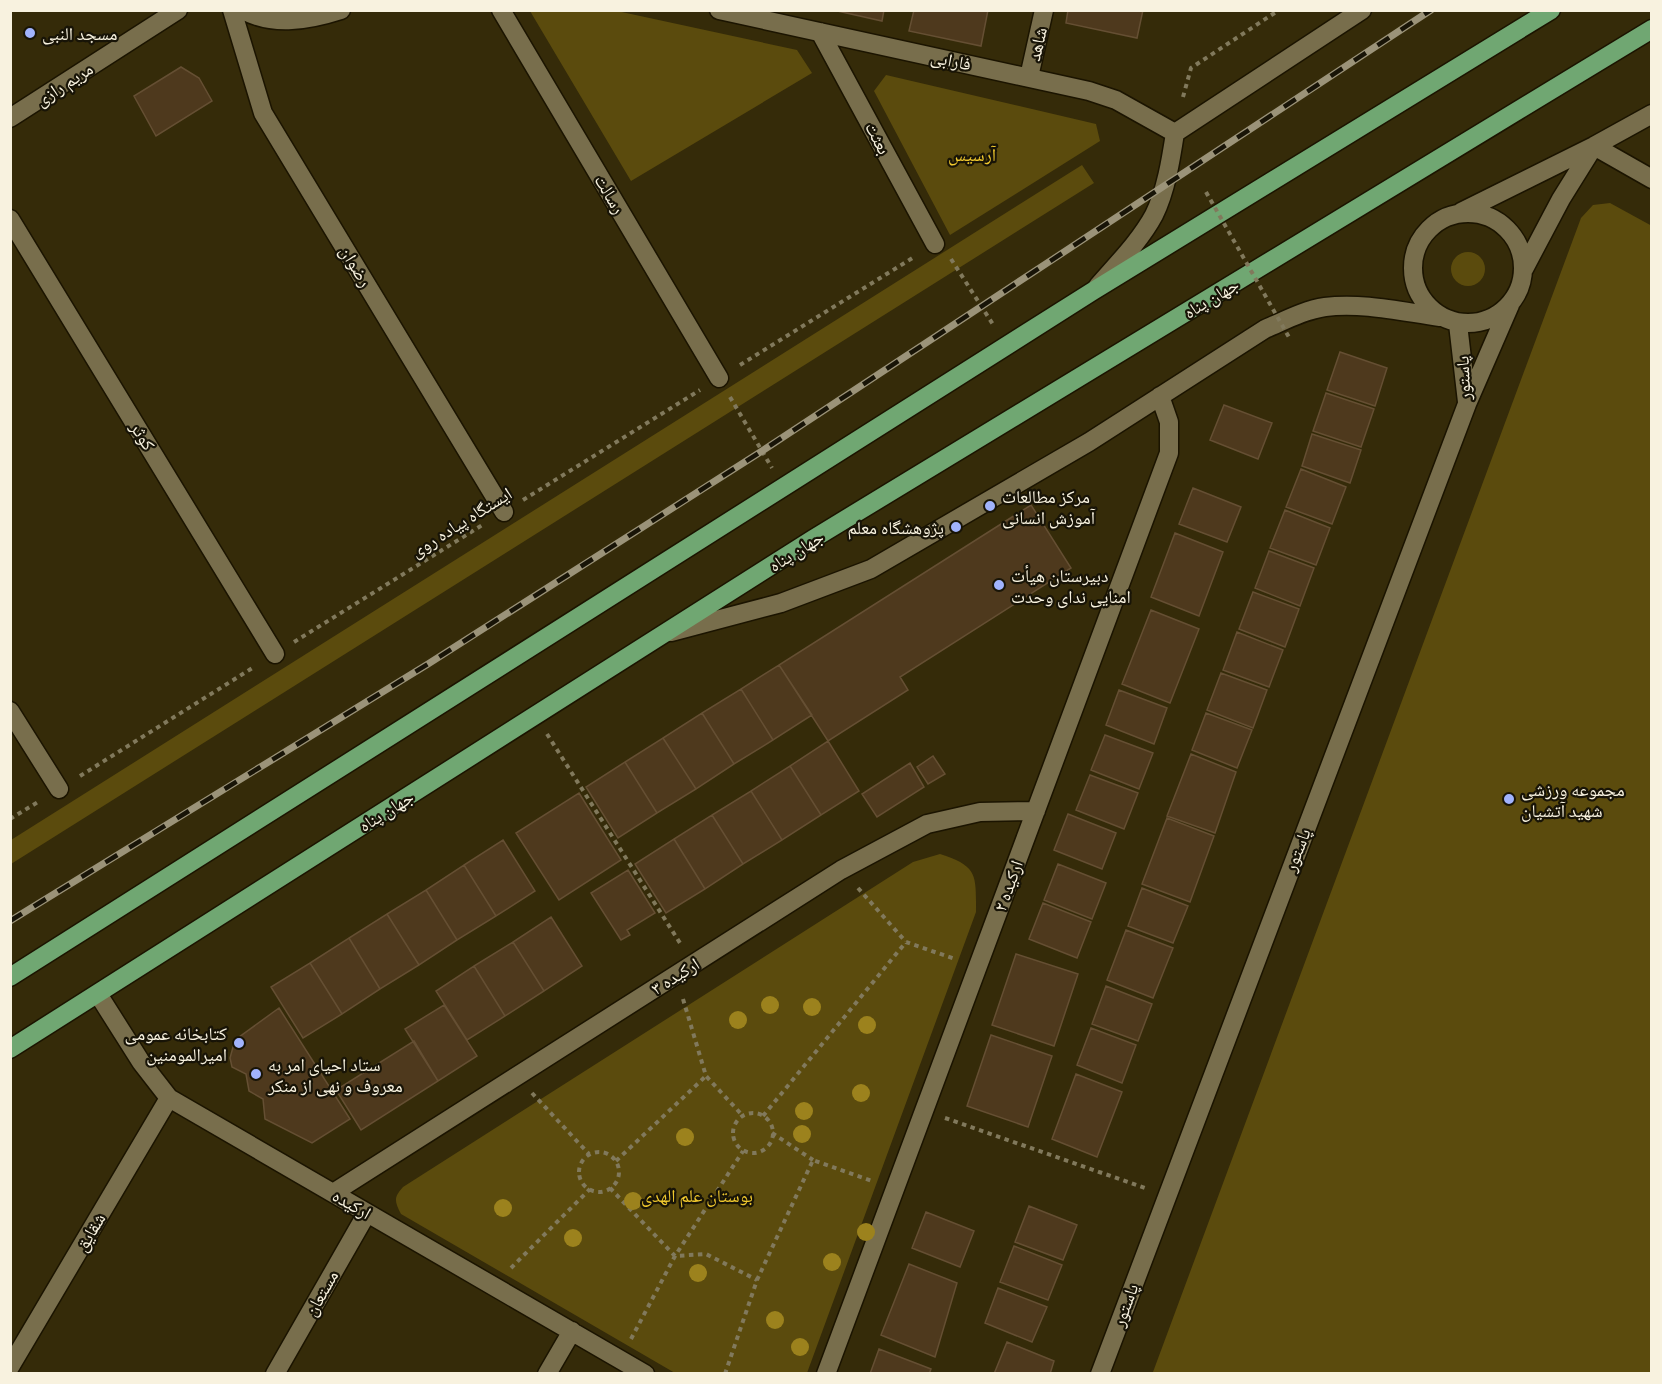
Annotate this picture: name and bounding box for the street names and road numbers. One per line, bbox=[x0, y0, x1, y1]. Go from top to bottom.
street label: شاهد bbox=[1022, 25, 1052, 63]
street label: فارابی bbox=[929, 45, 973, 75]
street label: مریم رازی bbox=[31, 57, 98, 112]
street label: بعثت bbox=[860, 118, 896, 158]
street label: رسالت bbox=[589, 170, 631, 218]
street label: رضوان bbox=[335, 241, 377, 291]
street label: جهان پناه bbox=[1179, 273, 1243, 324]
street label: پاستور bbox=[1450, 355, 1476, 402]
street label: کوثر bbox=[125, 417, 161, 455]
street label: ایستگاه پیاده روی bbox=[406, 482, 516, 562]
street label: جهان پناه bbox=[764, 525, 828, 577]
street label: جهان پناه bbox=[354, 785, 418, 837]
street label: پاستور bbox=[1278, 825, 1316, 876]
street label: ارکیده ۲ bbox=[988, 857, 1028, 915]
street label: ارکیده ۳ bbox=[646, 952, 704, 1000]
street label: ارکیده bbox=[328, 1184, 376, 1224]
street label: شقایق bbox=[70, 1208, 110, 1256]
street label: مستعان bbox=[299, 1266, 343, 1320]
street label: پاستور bbox=[1106, 1280, 1144, 1331]

